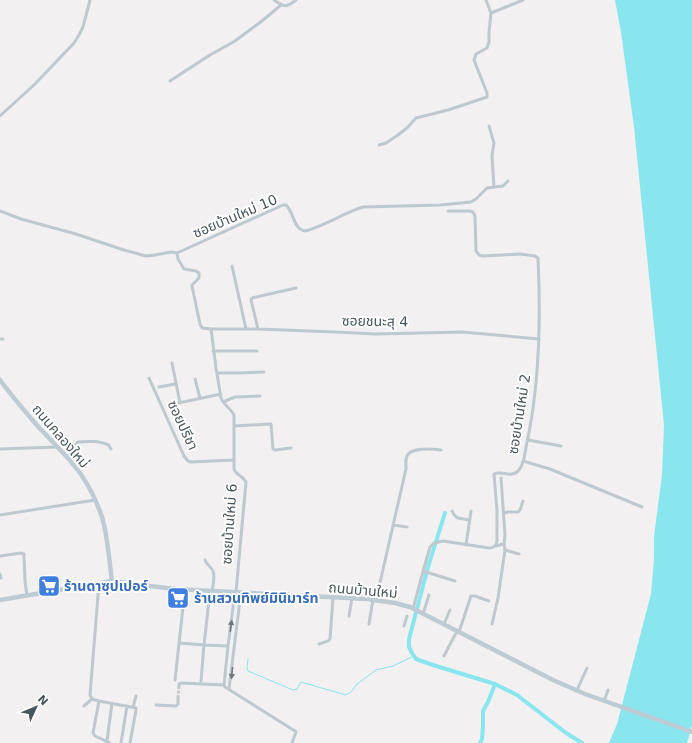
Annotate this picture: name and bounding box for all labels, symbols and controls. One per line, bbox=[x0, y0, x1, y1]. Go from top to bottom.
street label: ซอยบ้านใหม่ 10 bbox=[190, 191, 280, 241]
street label: ซอยชนะสุ 4 bbox=[342, 312, 408, 331]
street label: ซอยบ้านใหม่ 2 bbox=[505, 373, 533, 455]
street label: ซอยปรีชา bbox=[165, 398, 201, 452]
street label: ถนนคลองใหม่ bbox=[29, 401, 93, 471]
street label: ซอยบ้านใหม่ 6 bbox=[218, 483, 240, 565]
supermarket icon: ร้านดาซุปเปอร์ bbox=[36, 573, 62, 599]
place label: ร้านดาซุปเปอร์ bbox=[64, 578, 148, 595]
street label: ถนนบ้านใหม่ bbox=[328, 579, 398, 601]
supermarket icon: ร้านสวนทิพย์มินิมาร์ท bbox=[165, 585, 191, 611]
place label: ร้านสวนทิพย์มินิมาร์ท bbox=[194, 590, 318, 606]
one-way arrow bbox=[228, 620, 234, 632]
one-way arrow bbox=[228, 667, 235, 679]
north arrow bbox=[16, 687, 56, 727]
text: N bbox=[35, 693, 51, 708]

